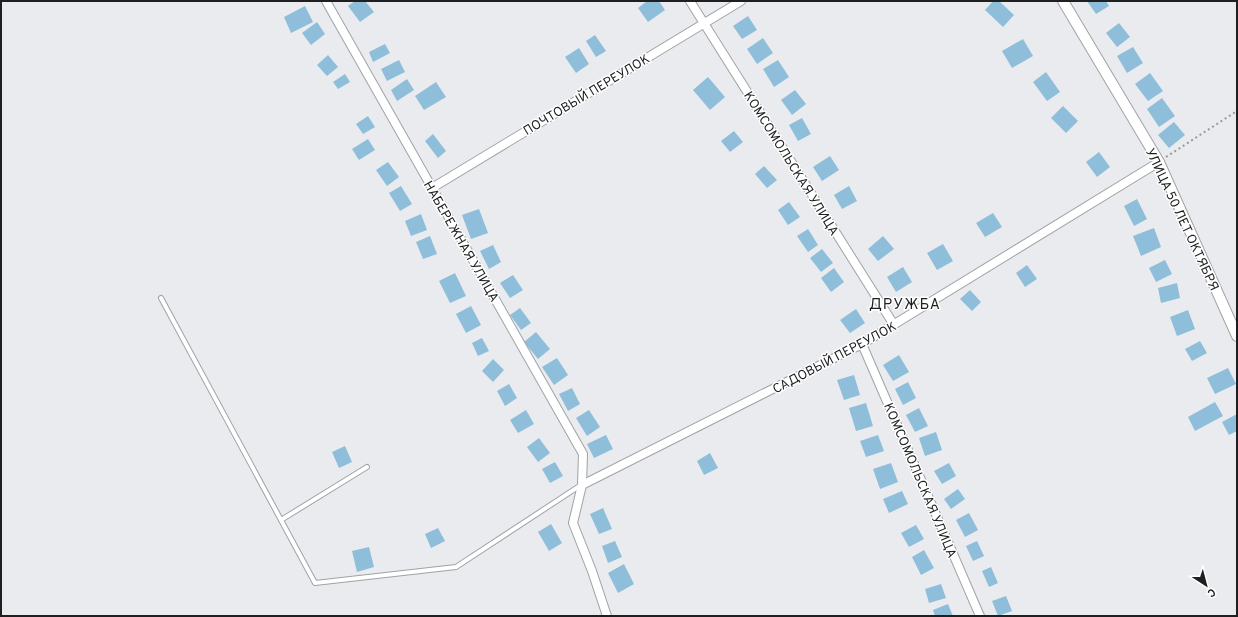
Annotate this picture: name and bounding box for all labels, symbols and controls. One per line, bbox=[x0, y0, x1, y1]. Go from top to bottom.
street label: ПОЧТОВЫЙ ПЕРЕУЛОК bbox=[520, 50, 653, 140]
street label: КОМСОМОЛЬСКАЯ УЛИЦА bbox=[739, 89, 841, 239]
street label: УЛИЦА 50 ЛЕТ ОКТЯБРЯ bbox=[1141, 146, 1221, 294]
street label: НАБЕРЕЖНАЯ УЛИЦА bbox=[419, 179, 502, 306]
district label: ДРУЖБА bbox=[869, 296, 941, 315]
street label: САДОВЫЙ ПЕРЕУЛОК bbox=[769, 318, 900, 398]
street label: КОМСОМОЛЬСКАЯ УЛИЦА bbox=[879, 401, 959, 561]
north arrow bbox=[1186, 565, 1226, 605]
text: С bbox=[1204, 585, 1218, 600]

